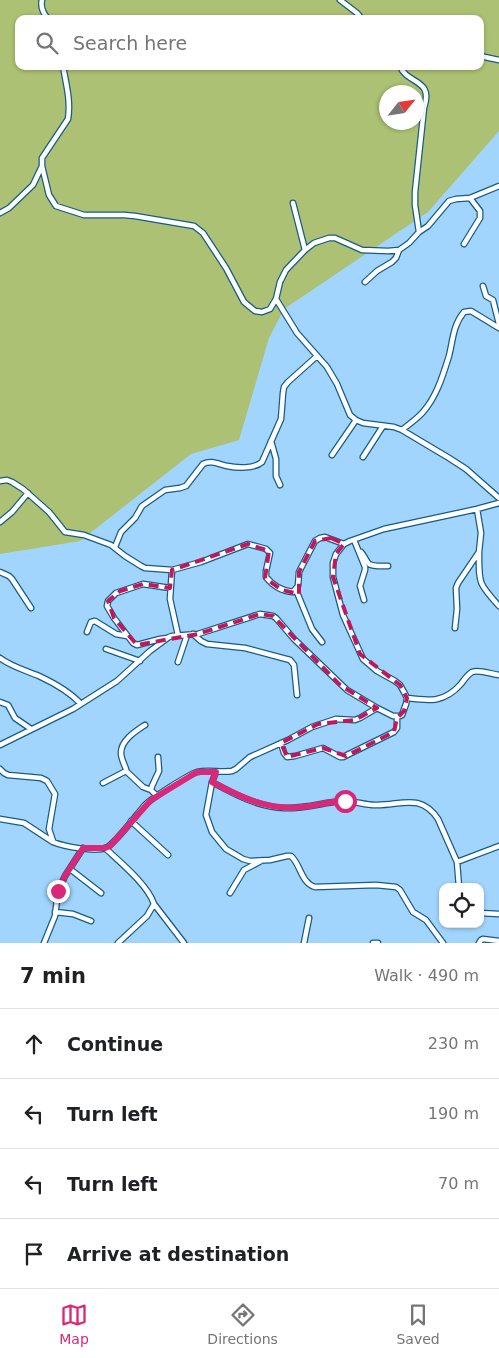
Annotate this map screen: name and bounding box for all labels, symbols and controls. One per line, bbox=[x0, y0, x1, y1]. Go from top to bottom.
search box bbox=[15, 15, 484, 70]
icon: search bbox=[33, 29, 61, 57]
text: Search here bbox=[73, 32, 187, 54]
north arrow bbox=[379, 85, 424, 130]
route start bbox=[334, 790, 357, 813]
route end bbox=[47, 880, 70, 903]
map controls bbox=[439, 883, 484, 928]
button: locate bbox=[439, 883, 484, 928]
text: 7 min bbox=[20, 964, 86, 988]
text: Walk · 490 m bbox=[374, 966, 479, 985]
icon: ahead bbox=[20, 1030, 48, 1058]
text: Continue bbox=[67, 1033, 163, 1055]
text: 230 m bbox=[428, 1034, 479, 1053]
icon: left bbox=[20, 1100, 48, 1128]
text: Turn left bbox=[67, 1103, 158, 1125]
text: 190 m bbox=[428, 1104, 479, 1123]
icon: left bbox=[20, 1170, 48, 1198]
text: Turn left bbox=[67, 1173, 158, 1195]
text: 70 m bbox=[438, 1174, 479, 1193]
icon: arrive bbox=[20, 1240, 48, 1268]
text: Arrive at destination bbox=[67, 1243, 289, 1265]
tab: Map bbox=[59, 1301, 89, 1347]
tab: Directions bbox=[207, 1301, 278, 1347]
tab: Saved bbox=[396, 1301, 440, 1347]

